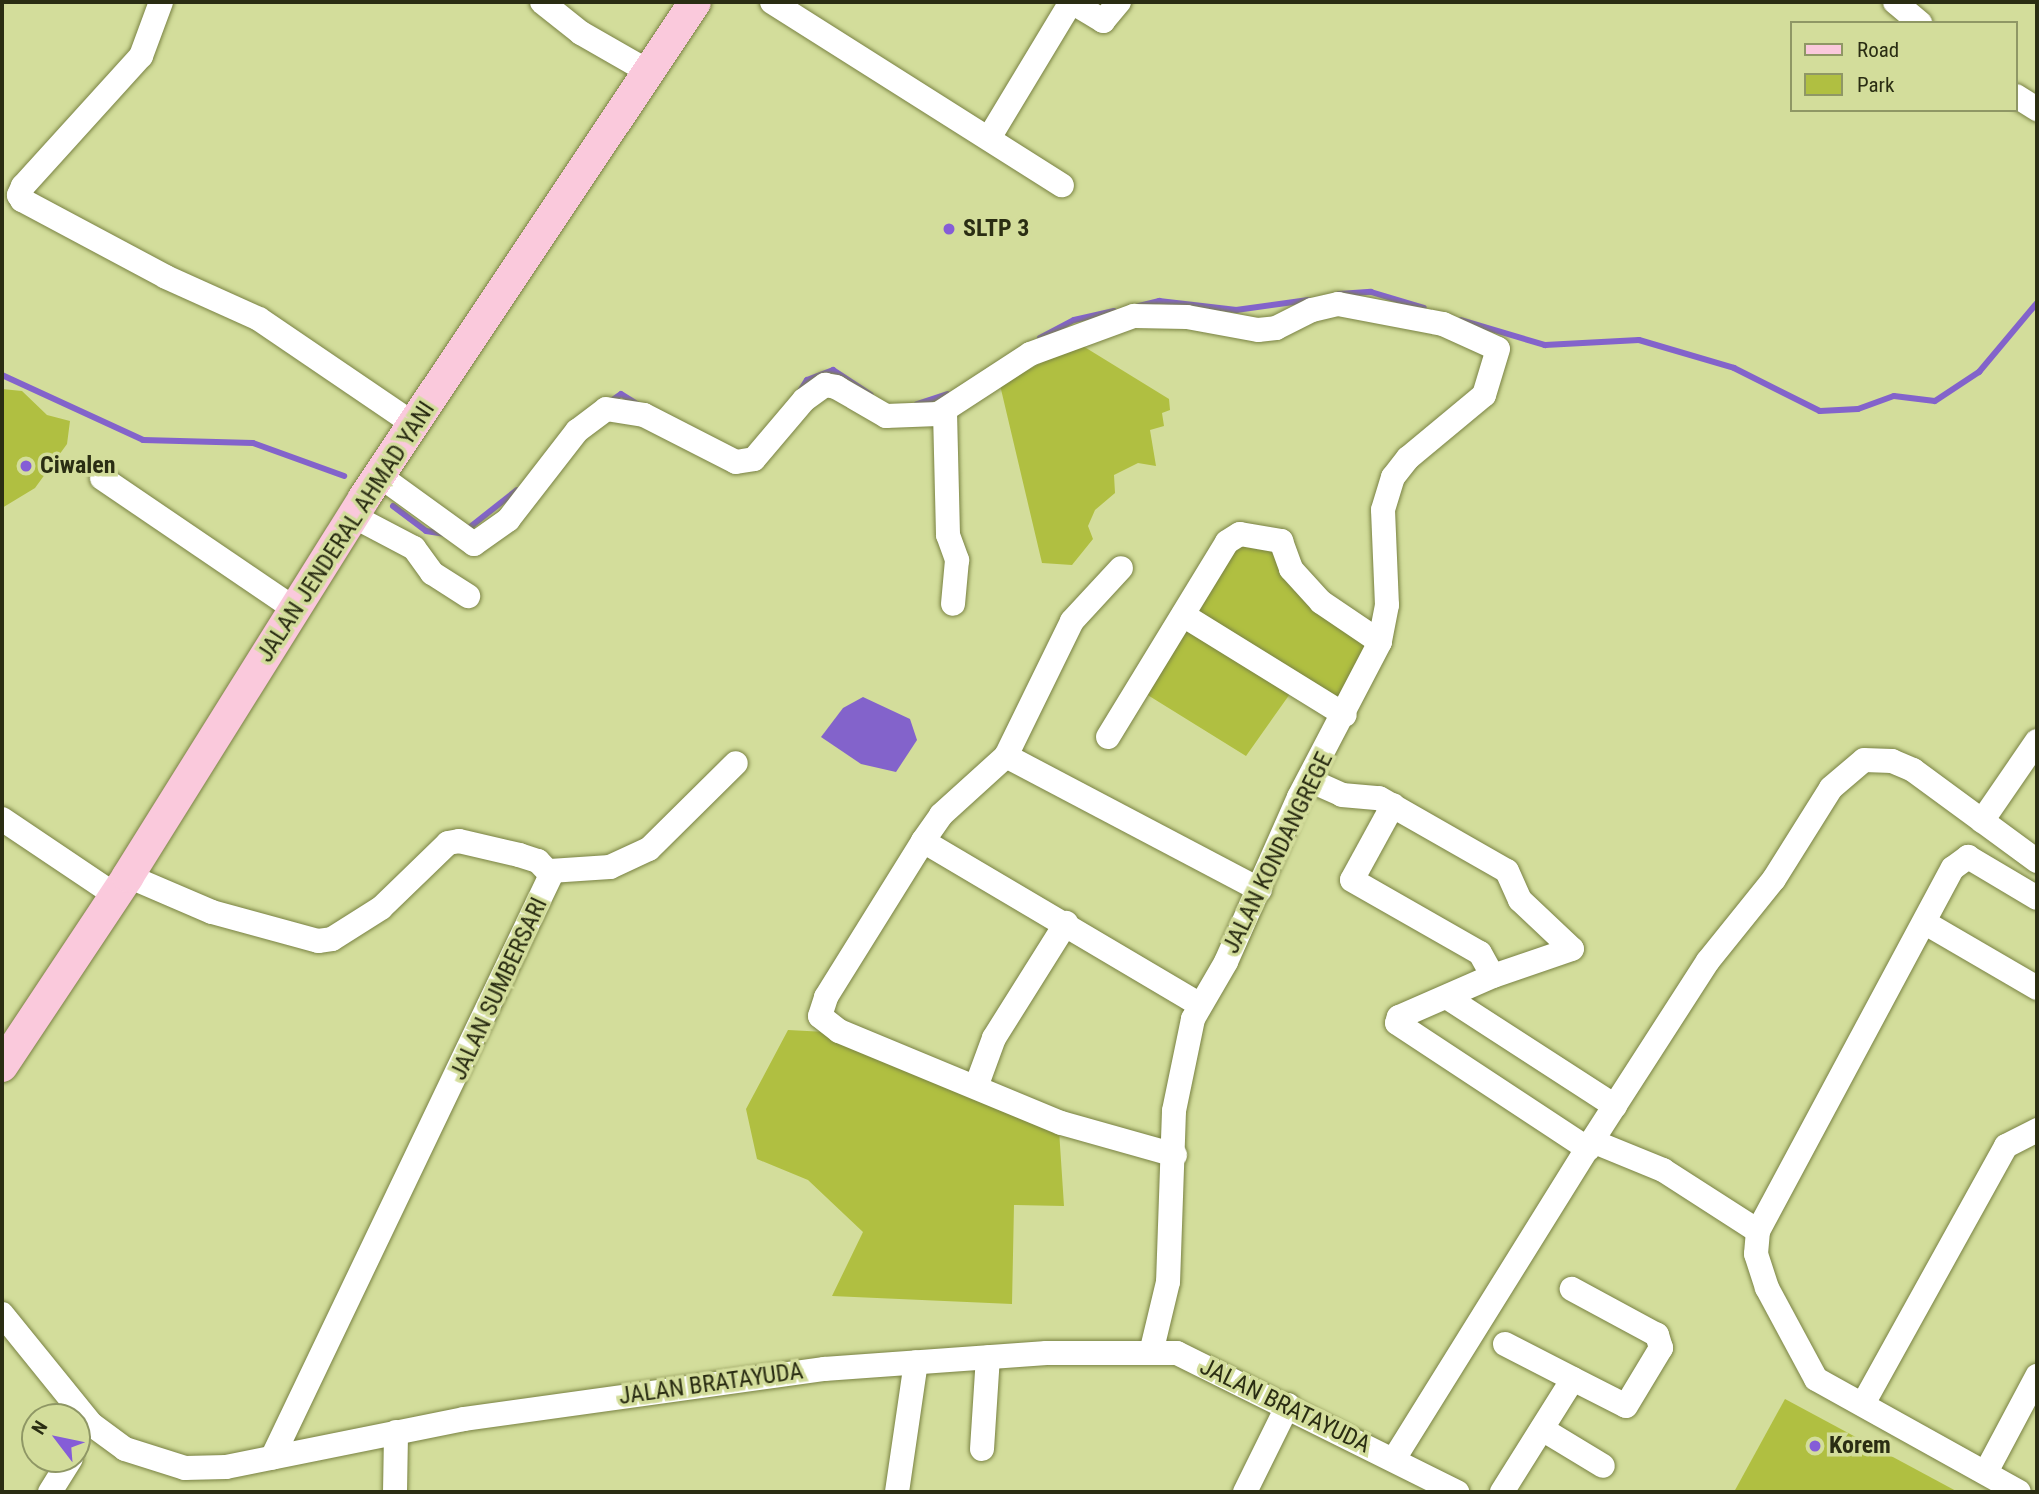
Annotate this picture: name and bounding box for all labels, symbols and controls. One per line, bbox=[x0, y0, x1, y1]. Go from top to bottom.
legend bbox=[1790, 21, 2018, 112]
text: Road bbox=[1857, 38, 1899, 62]
text: Park bbox=[1857, 73, 1894, 97]
place label: SLTP 3 bbox=[963, 215, 1029, 243]
marker: SLTP 3 bbox=[941, 221, 957, 237]
street label: JALAN JENDERAL AHMAD YANI bbox=[251, 396, 441, 668]
place label: Ciwalen bbox=[40, 452, 116, 480]
marker: Ciwalen bbox=[18, 458, 34, 474]
street label: JALAN KONDANGREGE bbox=[1217, 748, 1339, 958]
street label: JALAN SUMBERSARI bbox=[444, 893, 554, 1085]
street label: JALAN BRATAYUDA bbox=[1195, 1352, 1375, 1460]
street label: JALAN BRATAYUDA bbox=[617, 1357, 805, 1411]
north arrow bbox=[21, 1403, 91, 1473]
text: N bbox=[27, 1417, 52, 1439]
place label: Korem bbox=[1829, 1432, 1891, 1460]
marker: Korem bbox=[1807, 1438, 1823, 1454]

